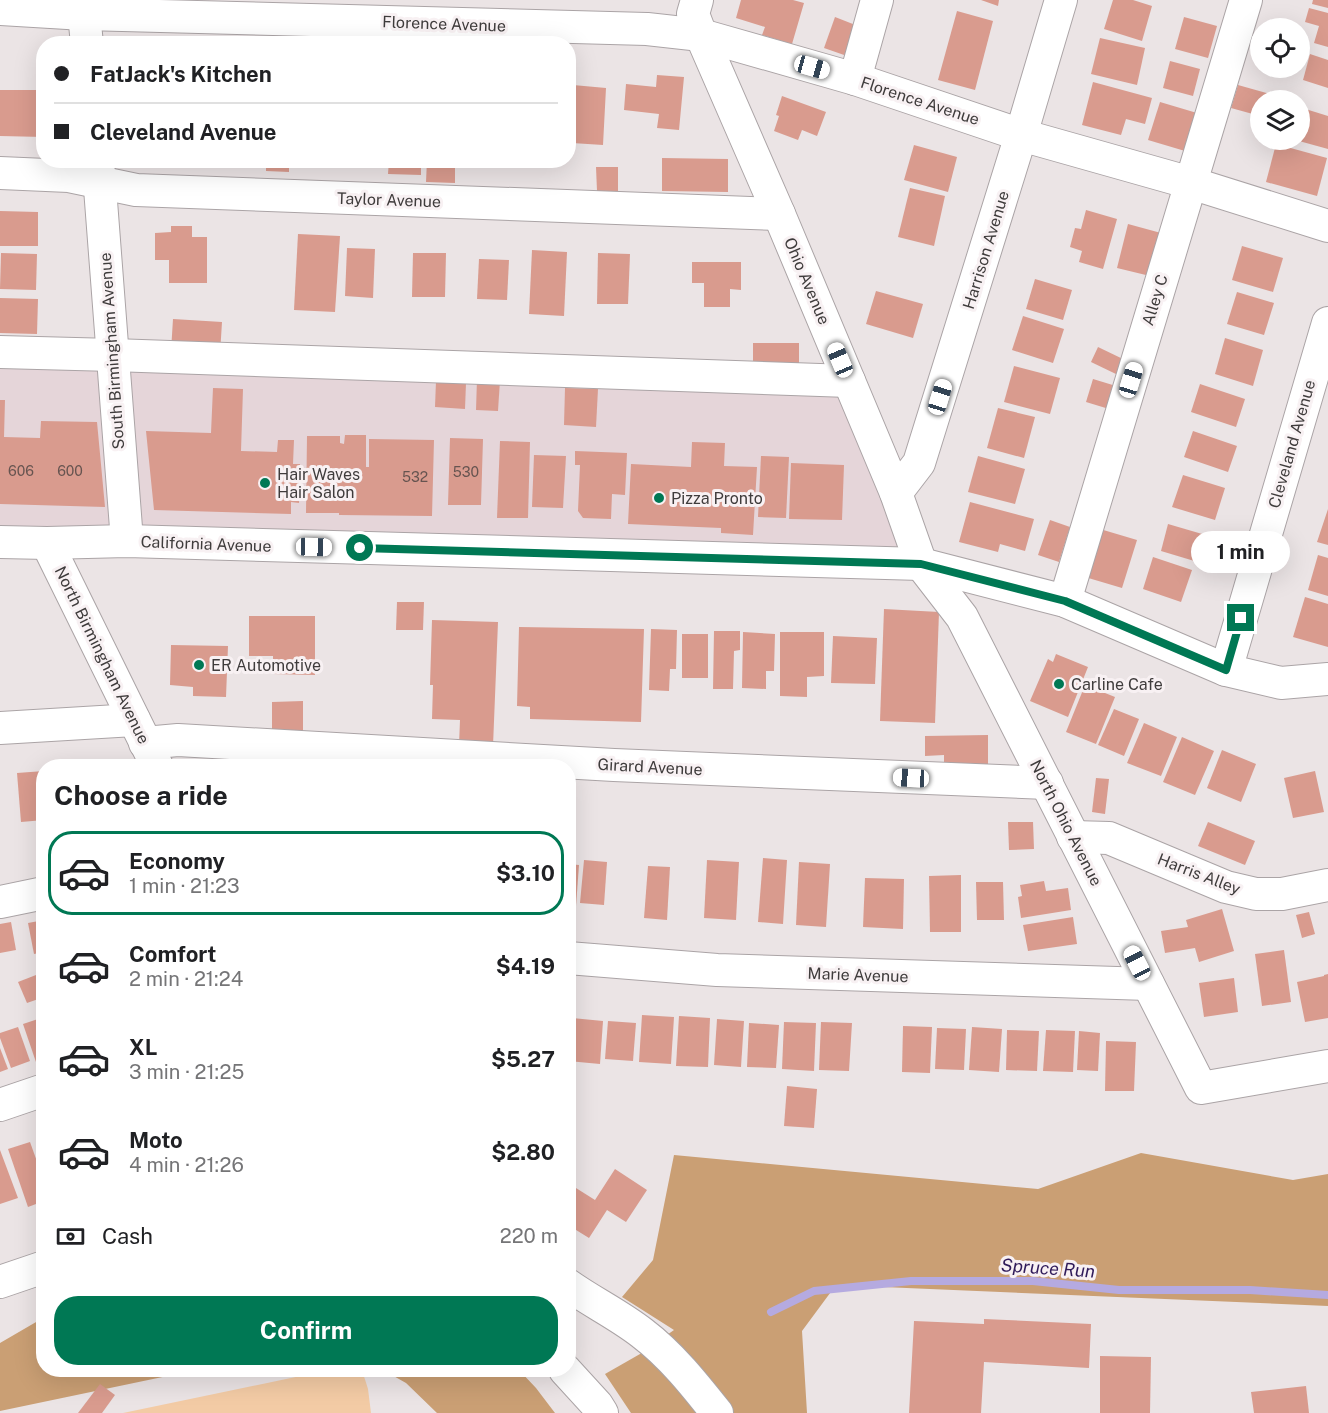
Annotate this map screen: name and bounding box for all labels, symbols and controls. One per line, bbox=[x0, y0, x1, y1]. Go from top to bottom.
street label: Florence Avenue bbox=[382, 12, 506, 36]
map controls bbox=[1250, 18, 1310, 150]
button: locate bbox=[1250, 18, 1310, 78]
car bbox=[792, 53, 832, 81]
text: FatJack's Kitchen bbox=[90, 61, 272, 87]
street label: Florence Avenue bbox=[858, 73, 982, 129]
button: layers bbox=[1250, 90, 1310, 150]
text: Cleveland Avenue bbox=[90, 119, 277, 145]
street label: Taylor Avenue bbox=[337, 189, 441, 211]
street label: Harrison Avenue bbox=[959, 189, 1013, 311]
street label: Ohio Avenue bbox=[780, 235, 834, 327]
street label: South Birmingham Avenue bbox=[96, 252, 128, 450]
street label: Alley C bbox=[1138, 272, 1172, 328]
car bbox=[825, 340, 855, 380]
car bbox=[1117, 360, 1145, 400]
car bbox=[926, 377, 954, 417]
street label: Cleveland Avenue bbox=[1265, 378, 1319, 510]
house number: 606 bbox=[8, 463, 34, 479]
house number: 600 bbox=[57, 463, 83, 479]
house number: 530 bbox=[453, 464, 479, 480]
place label: Hair Waves Hair Salon bbox=[277, 465, 360, 502]
house number: 532 bbox=[402, 469, 428, 485]
marker: Hair Waves Hair Salon bbox=[258, 476, 272, 490]
place label: Pizza Pronto bbox=[671, 489, 763, 508]
marker: Pizza Pronto bbox=[652, 491, 666, 505]
callout: 1 min bbox=[1192, 531, 1290, 573]
street label: California Avenue bbox=[140, 532, 272, 556]
route start bbox=[346, 534, 373, 561]
car bbox=[296, 538, 332, 556]
text: 1 min bbox=[1216, 540, 1265, 564]
street label: North Birmingham Avenue bbox=[51, 563, 153, 747]
route end bbox=[1227, 604, 1254, 631]
place label: ER Automotive bbox=[211, 656, 321, 675]
marker: ER Automotive bbox=[192, 658, 206, 672]
place label: Carline Cafe bbox=[1071, 675, 1163, 694]
marker: Carline Cafe bbox=[1052, 677, 1066, 691]
street label: Girard Avenue bbox=[597, 755, 703, 779]
street label: North Ohio Avenue bbox=[1026, 757, 1106, 889]
car bbox=[893, 768, 929, 788]
text: Choose a ride bbox=[54, 779, 228, 811]
icon: car bbox=[57, 846, 111, 900]
text: Economy bbox=[129, 848, 225, 874]
street label: Harris Alley bbox=[1155, 849, 1244, 899]
text: $3.10 bbox=[496, 860, 555, 886]
text: 1 min · 21:23 bbox=[129, 874, 240, 898]
icon: car bbox=[57, 939, 111, 993]
text: Comfort bbox=[129, 941, 216, 967]
car bbox=[1121, 943, 1153, 983]
text: $4.19 bbox=[496, 953, 555, 979]
street label: Marie Avenue bbox=[807, 964, 909, 986]
text: 2 min · 21:24 bbox=[129, 967, 243, 991]
icon: car bbox=[57, 1032, 111, 1086]
text: XL bbox=[129, 1034, 157, 1060]
text: $5.27 bbox=[491, 1046, 555, 1072]
text: 3 min · 21:25 bbox=[129, 1060, 244, 1084]
icon: car bbox=[57, 1125, 111, 1179]
text: Moto bbox=[129, 1127, 183, 1153]
text: $2.80 bbox=[491, 1139, 555, 1165]
text: 4 min · 21:26 bbox=[129, 1153, 244, 1177]
icon: cash bbox=[54, 1220, 87, 1253]
text: Cash bbox=[102, 1223, 153, 1249]
text: 220 m bbox=[500, 1224, 558, 1248]
water label: Spruce Run bbox=[1000, 1254, 1096, 1282]
button: Confirm bbox=[54, 1296, 558, 1365]

